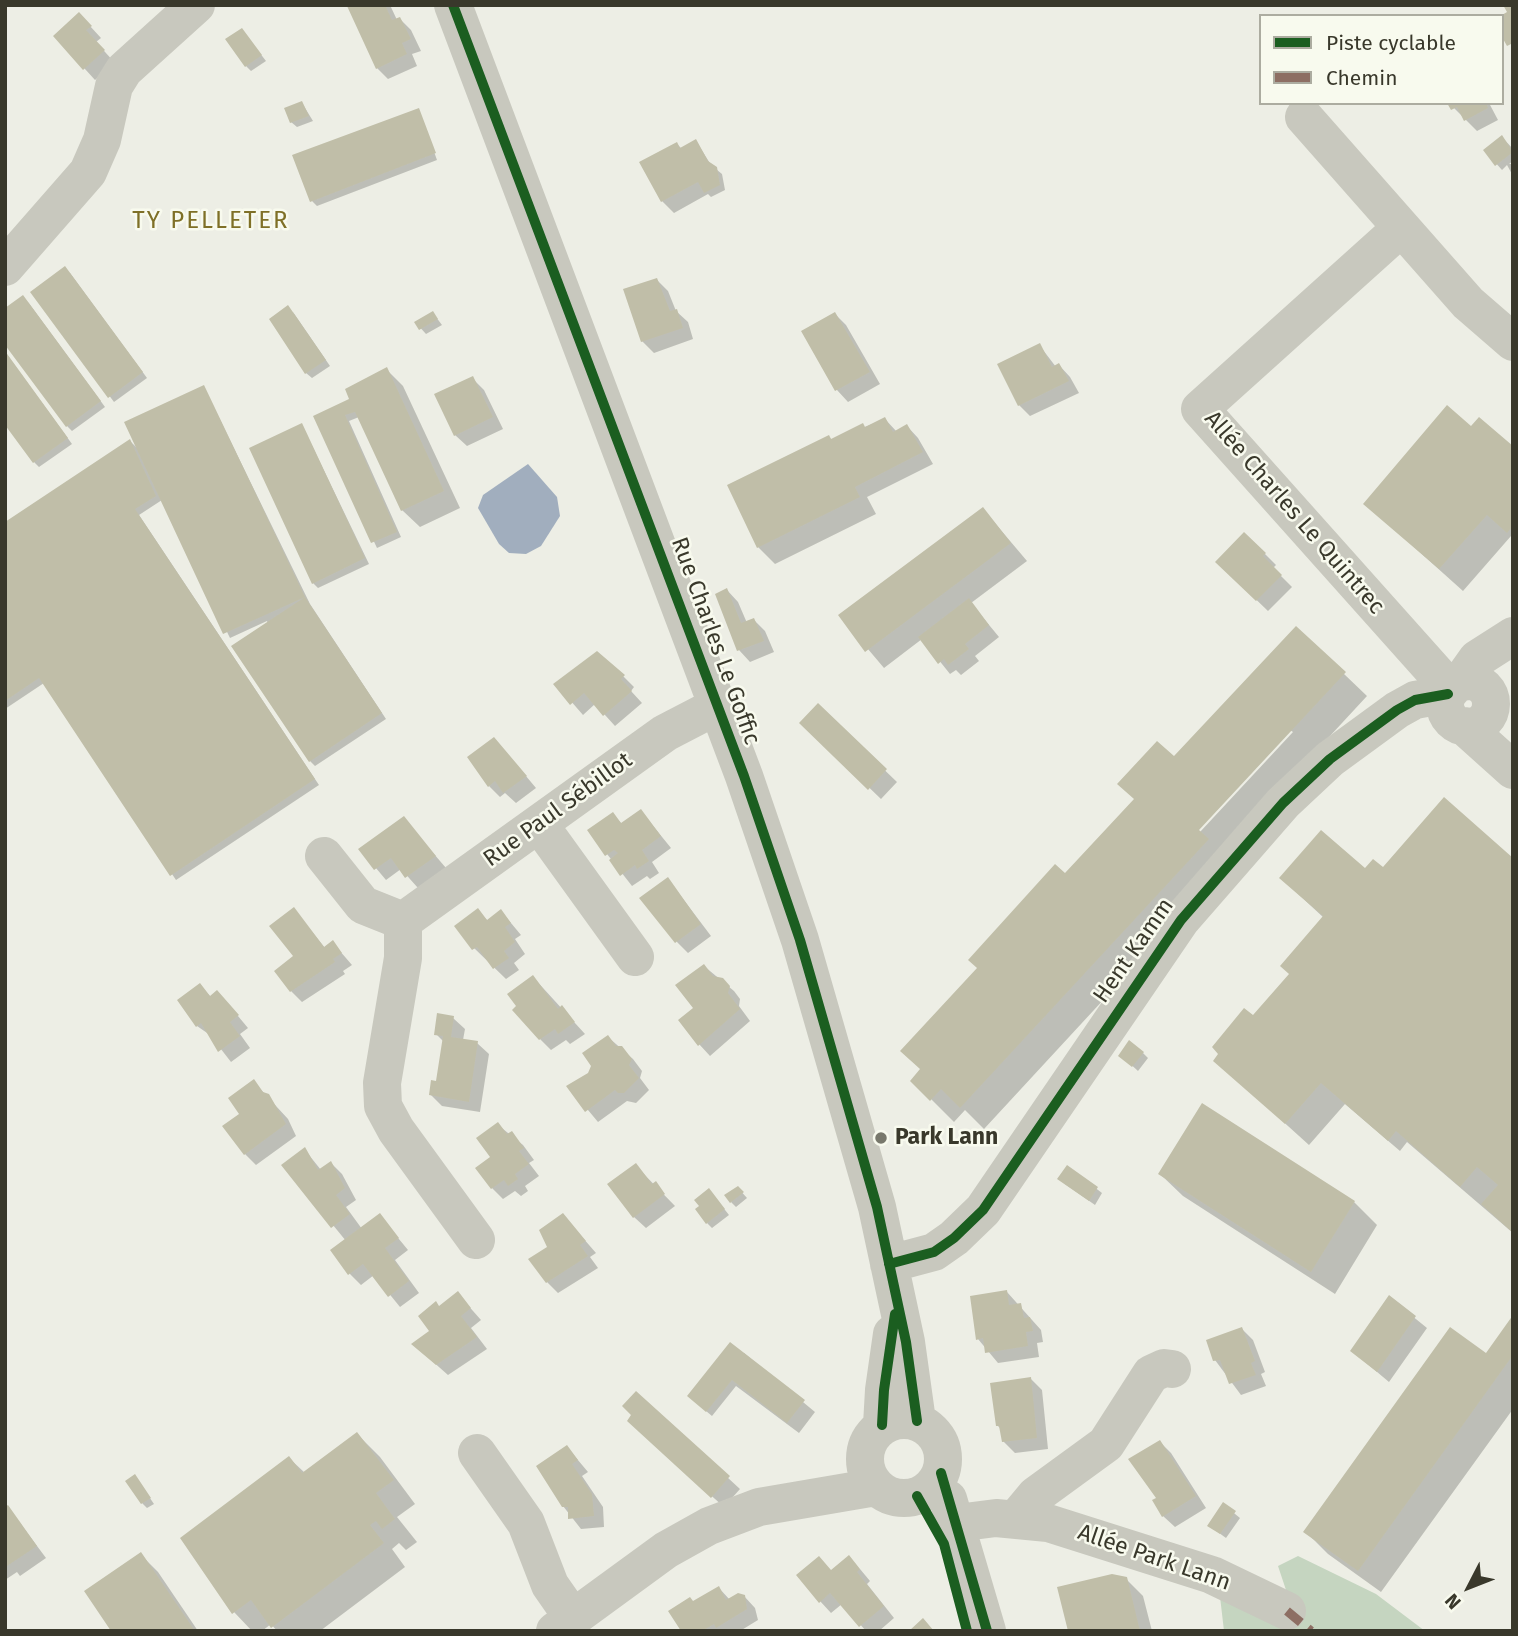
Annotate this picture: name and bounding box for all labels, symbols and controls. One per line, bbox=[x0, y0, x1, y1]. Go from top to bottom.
legend bbox=[1259, 14, 1504, 105]
text: Piste cyclable bbox=[1326, 30, 1456, 56]
text: Chemin bbox=[1326, 65, 1398, 91]
district label: TY PELLETER bbox=[134, 207, 288, 235]
street label: Allée Charles Le Quintrec bbox=[1198, 406, 1390, 620]
street label: Rue Charles Le Goffic bbox=[665, 533, 765, 749]
street label: Rue Paul Sébillot bbox=[478, 747, 638, 873]
street label: Hent Kamm bbox=[1088, 893, 1180, 1009]
place label: Park Lann bbox=[895, 1124, 998, 1152]
marker: Park Lann bbox=[873, 1130, 889, 1146]
street label: Allée Park Lann bbox=[1074, 1519, 1234, 1597]
north arrow bbox=[1434, 1552, 1504, 1622]
text: N bbox=[1440, 1589, 1466, 1614]

